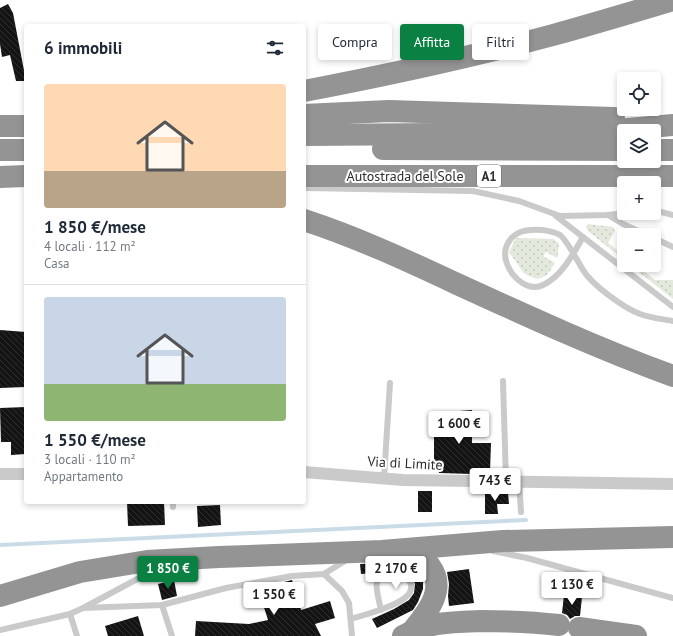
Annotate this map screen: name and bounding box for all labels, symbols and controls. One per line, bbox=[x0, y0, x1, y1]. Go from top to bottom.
chip: Compra bbox=[318, 24, 392, 60]
chip: Affitta bbox=[400, 24, 464, 60]
chip: Filtri bbox=[472, 24, 529, 60]
text: 6 immobili bbox=[44, 37, 122, 59]
icon: filters bbox=[264, 37, 286, 59]
map controls bbox=[617, 72, 661, 272]
button: locate bbox=[617, 72, 661, 116]
icon: home bbox=[129, 110, 201, 182]
button: layers bbox=[617, 124, 661, 168]
road number: A1 bbox=[477, 165, 501, 187]
street label: Autostrada del Sole bbox=[347, 167, 464, 185]
button: + bbox=[617, 176, 661, 220]
text: 1 850 €/mese bbox=[44, 216, 146, 238]
button: − bbox=[617, 228, 661, 272]
text: 4 locali · 112 m² bbox=[44, 238, 136, 255]
text: Casa bbox=[44, 255, 70, 272]
icon: home bbox=[129, 323, 201, 395]
pin: 1 600 € bbox=[422, 411, 496, 445]
text: 1 600 € bbox=[437, 415, 481, 432]
text: 1 550 €/mese bbox=[44, 429, 146, 451]
text: 3 locali · 110 m² bbox=[44, 451, 136, 468]
street label: Via di Limite bbox=[366, 452, 443, 474]
text: Appartamento bbox=[44, 468, 123, 485]
pin: 743 € bbox=[467, 468, 523, 502]
text: 743 € bbox=[479, 472, 511, 489]
pin: 1 850 € bbox=[131, 556, 205, 590]
pin: 2 170 € bbox=[359, 556, 433, 590]
text: 1 850 € bbox=[146, 560, 190, 577]
text: 2 170 € bbox=[374, 560, 418, 577]
pin: 1 130 € bbox=[535, 572, 609, 606]
text: 1 130 € bbox=[550, 576, 594, 593]
pin: 1 550 € bbox=[237, 582, 311, 616]
text: 1 550 € bbox=[252, 586, 296, 603]

